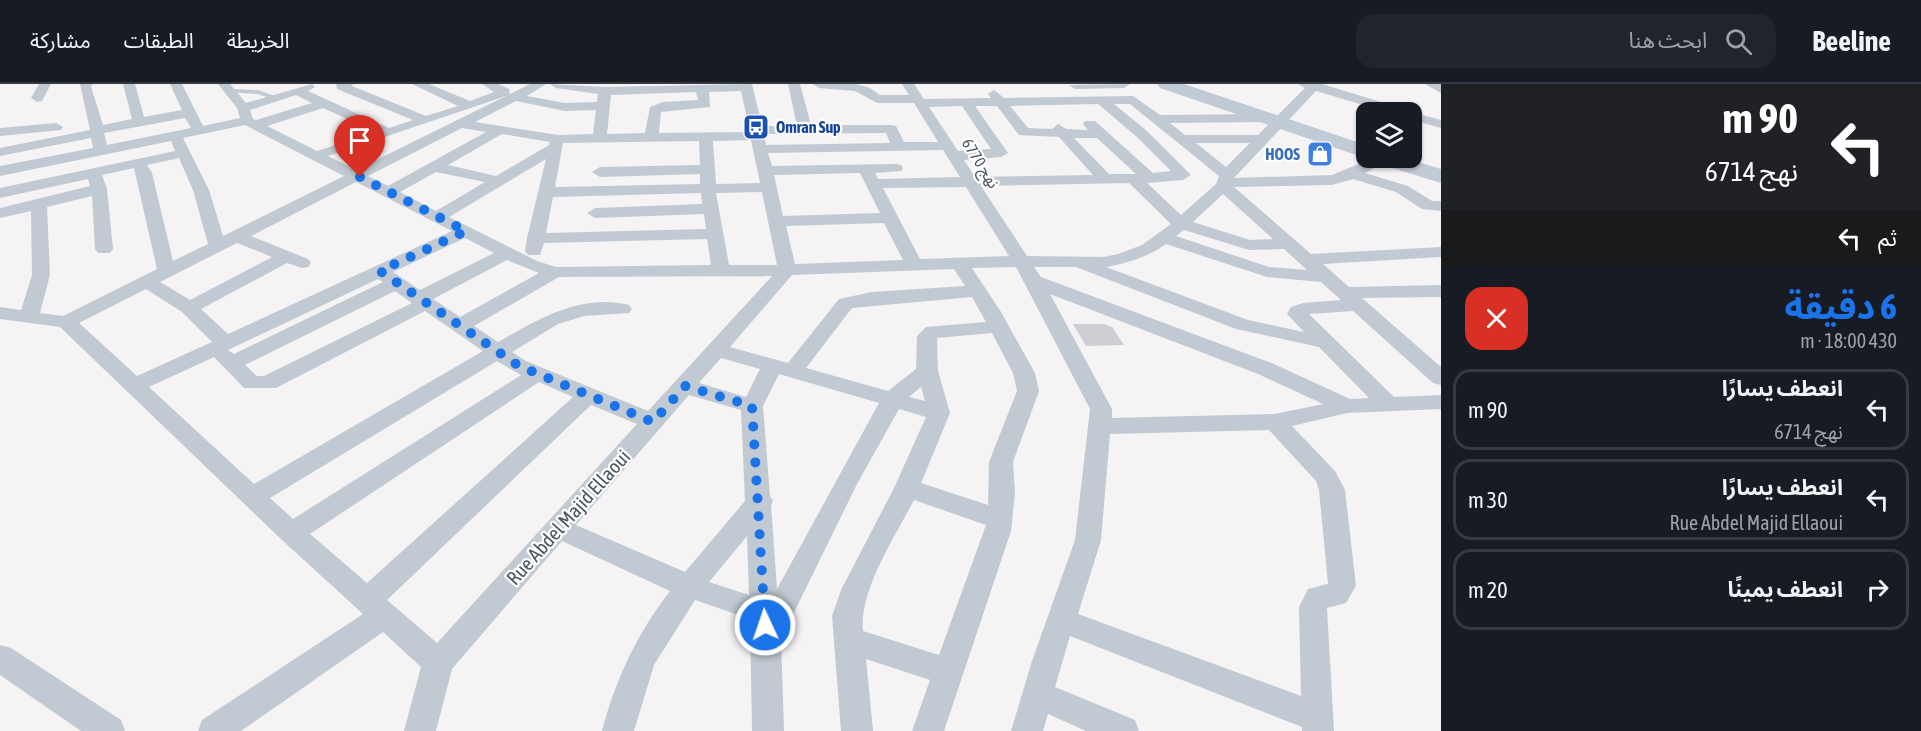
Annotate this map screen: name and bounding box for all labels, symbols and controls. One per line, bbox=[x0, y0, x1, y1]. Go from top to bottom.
search box bbox=[1356, 14, 1776, 68]
icon: search bbox=[1722, 25, 1755, 58]
text: Beeline bbox=[1812, 25, 1891, 57]
text: ابحث هنا bbox=[1628, 27, 1707, 53]
text: مشاركة bbox=[30, 28, 91, 52]
text: الطبقات bbox=[124, 28, 194, 52]
text: الخريطة bbox=[227, 28, 290, 52]
text: 90 m bbox=[1723, 94, 1798, 142]
map controls bbox=[1356, 102, 1422, 168]
button: layers bbox=[1356, 102, 1422, 168]
icon: left bbox=[1819, 108, 1897, 186]
bus stop icon: Omran Sup bbox=[741, 112, 771, 142]
pin bbox=[334, 115, 385, 177]
place label: Omran Sup bbox=[776, 118, 841, 136]
icon: arrive bbox=[343, 124, 376, 157]
street label: نهج 6770 bbox=[955, 135, 1003, 193]
shop icon: HOOS bbox=[1305, 139, 1335, 169]
place label: HOOS bbox=[1265, 145, 1300, 163]
text: نهج 6714 bbox=[1705, 156, 1798, 187]
icon: left bbox=[1833, 222, 1866, 255]
text: ثم bbox=[1878, 225, 1897, 251]
text: 6 دقيقة bbox=[1785, 285, 1897, 327]
button: close bbox=[1465, 287, 1528, 350]
text: 430 m · 18:00 bbox=[1800, 329, 1897, 352]
text: انعطف يسارًا bbox=[1722, 375, 1843, 401]
icon: left bbox=[1861, 393, 1894, 426]
text: 90 m bbox=[1468, 397, 1508, 423]
text: نهج 6714 bbox=[1774, 420, 1843, 443]
street label: Rue Abdel Majid Ellaoui bbox=[501, 445, 635, 589]
text: انعطف يسارًا bbox=[1722, 474, 1843, 500]
icon: left bbox=[1861, 483, 1894, 516]
text: 30 m bbox=[1468, 487, 1508, 513]
text: Rue Abdel Majid Ellaoui bbox=[1669, 511, 1843, 534]
icon: right bbox=[1861, 573, 1894, 606]
text: انعطف يمينًا bbox=[1727, 576, 1843, 602]
text: 20 m bbox=[1468, 577, 1508, 603]
position arrow bbox=[733, 593, 797, 657]

